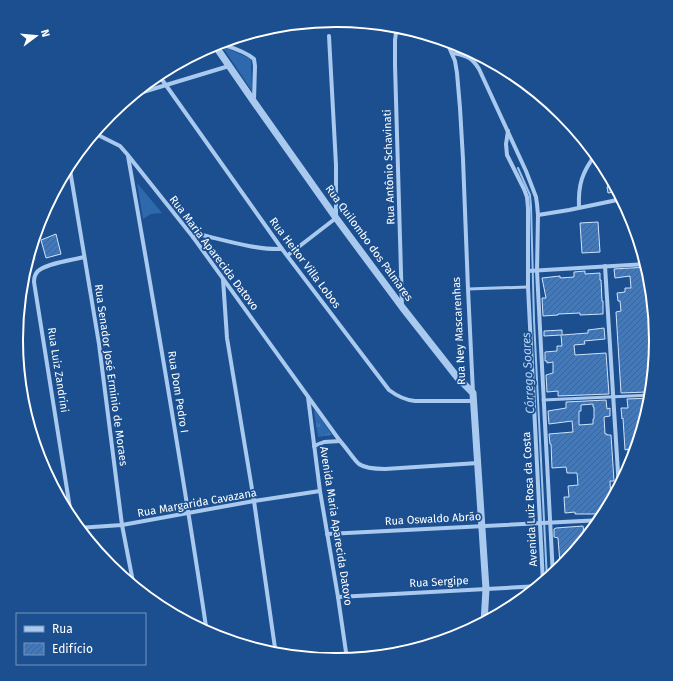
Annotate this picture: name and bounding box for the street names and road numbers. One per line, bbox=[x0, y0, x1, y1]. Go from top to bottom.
street label: Rua Antônio Schavinati bbox=[380, 109, 398, 225]
street label: Rua Quilombo dos Palmares bbox=[322, 182, 416, 304]
street label: Rua Maria Aparecida Datovo bbox=[167, 193, 261, 313]
street label: Rua Heitor Villa Lobos bbox=[267, 215, 343, 311]
street label: Rua Ney Mascarenhas bbox=[450, 277, 468, 385]
street label: Rua Senador José Erminio de Moraes bbox=[92, 283, 130, 467]
street label: Rua Luiz Zandrini bbox=[45, 327, 71, 413]
street label: Rua Dom Pedro I bbox=[165, 350, 191, 434]
street label: Avenida Luiz Rosa da Costa bbox=[520, 431, 540, 567]
street label: Avenida Maria Aparecida Datovo bbox=[317, 446, 355, 606]
street label: Rua Margarida Cavazana bbox=[136, 486, 258, 520]
street label: Rua Oswaldo Abrão bbox=[384, 510, 482, 528]
street label: Rua Sergipe bbox=[409, 574, 469, 590]

